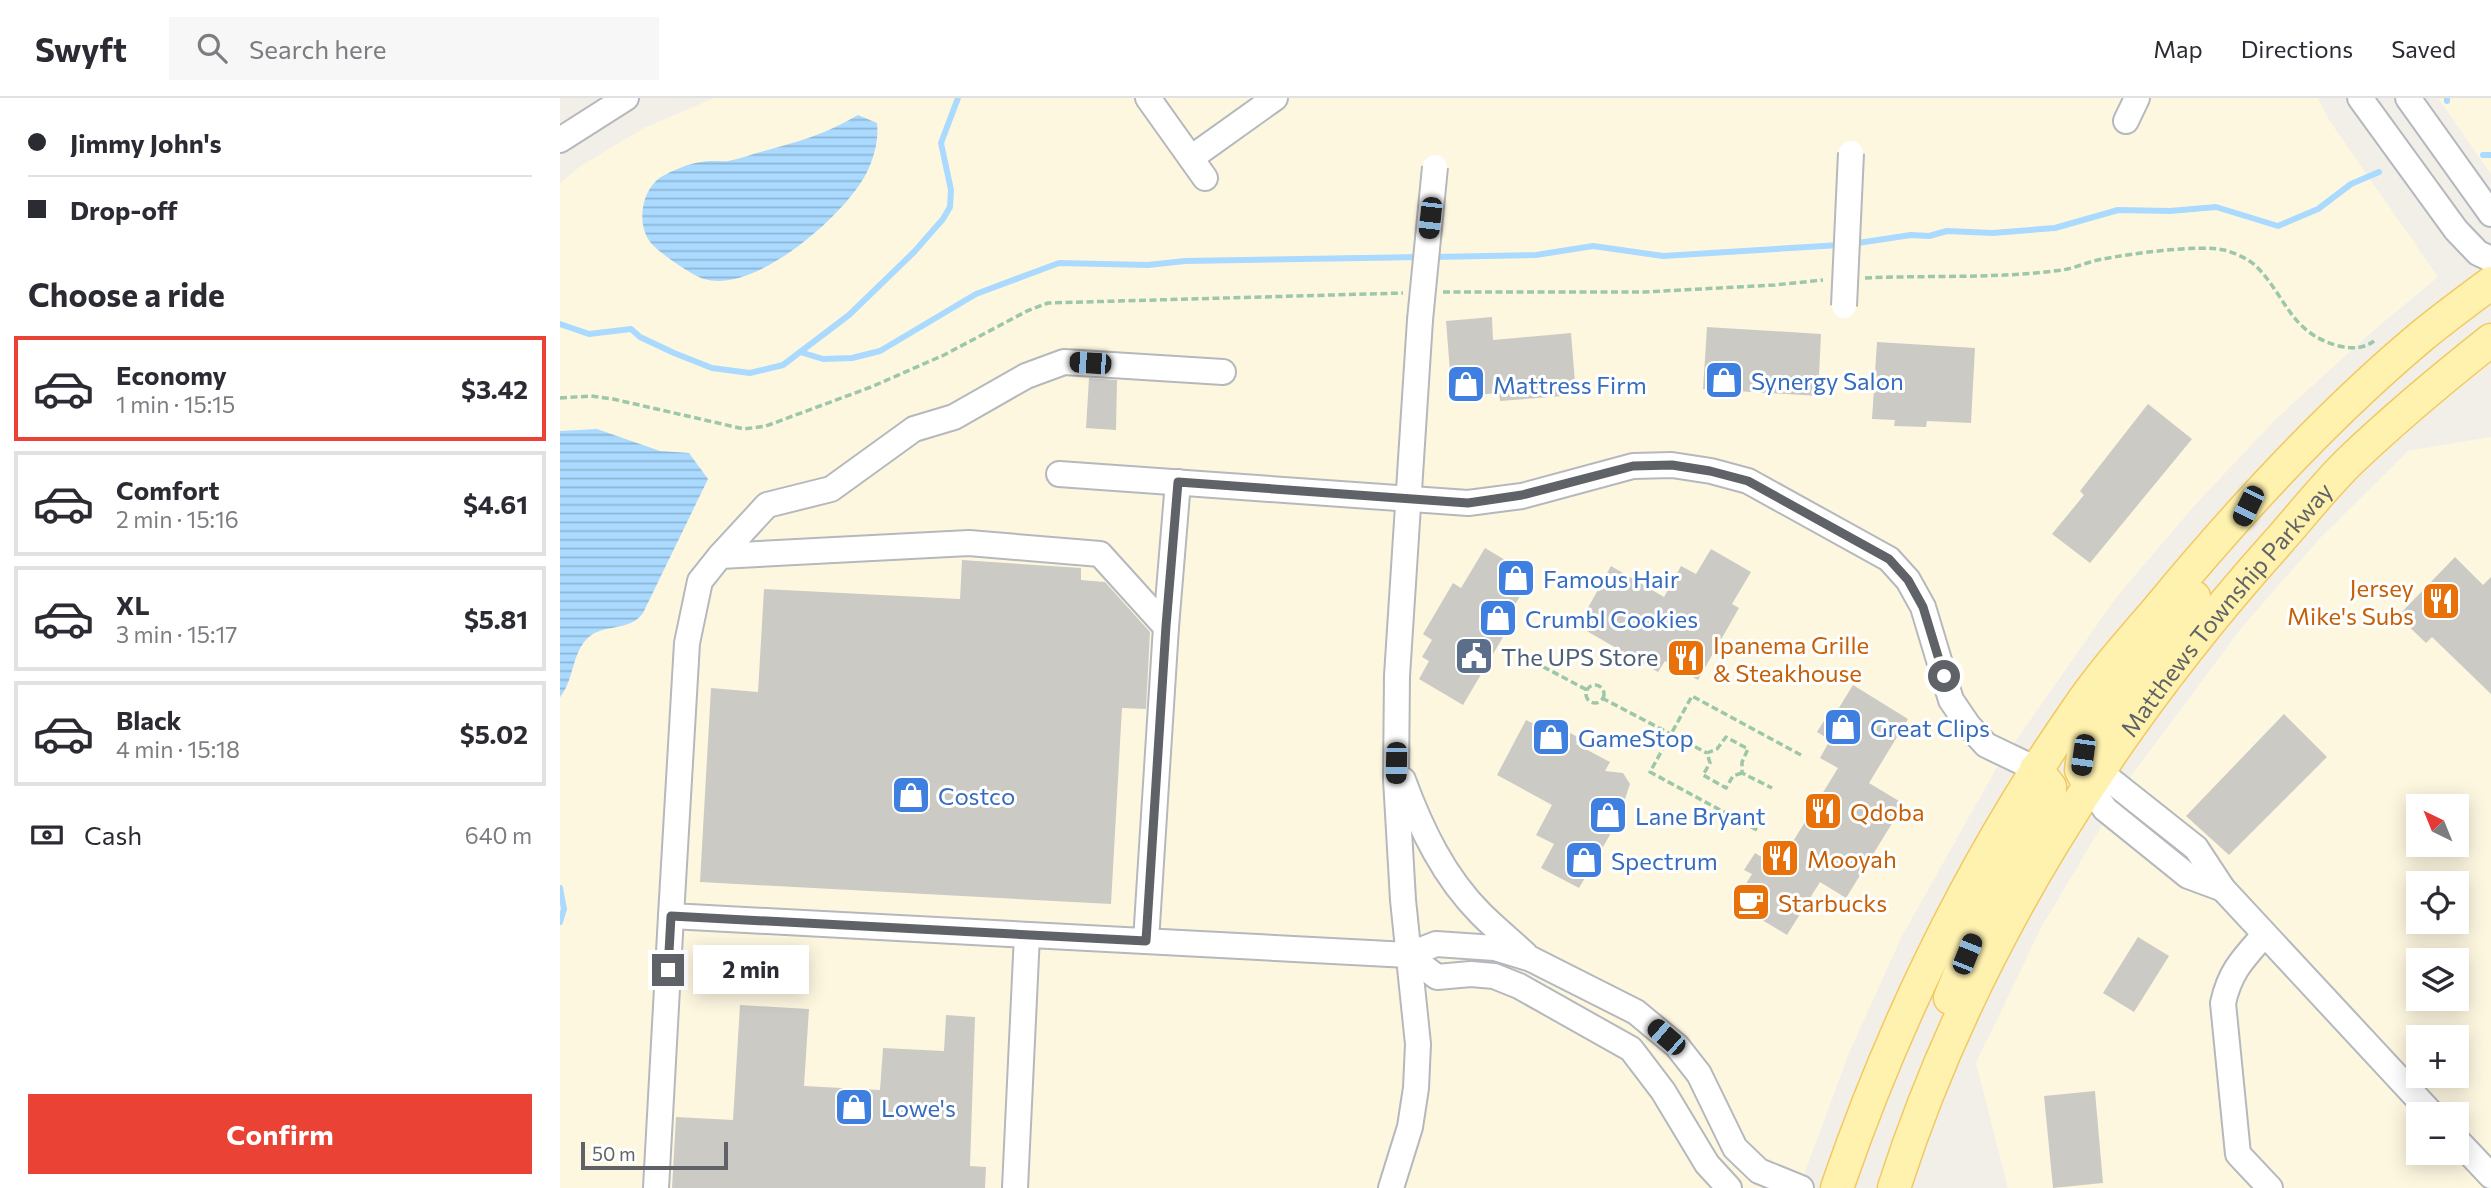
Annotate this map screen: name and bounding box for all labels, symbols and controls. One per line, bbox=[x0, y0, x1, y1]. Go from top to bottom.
search box bbox=[169, 17, 659, 80]
text: Swyft bbox=[35, 28, 127, 69]
icon: search bbox=[193, 29, 231, 67]
text: Search here bbox=[249, 33, 386, 64]
text: Map bbox=[2153, 34, 2203, 63]
text: Directions bbox=[2241, 34, 2353, 63]
text: Saved bbox=[2391, 34, 2456, 63]
text: Jimmy John's bbox=[70, 127, 222, 158]
text: Drop-off bbox=[70, 194, 177, 225]
car bbox=[1418, 196, 1443, 240]
text: Choose a ride bbox=[28, 274, 225, 314]
car bbox=[1069, 351, 1112, 375]
icon: car bbox=[32, 357, 95, 420]
text: Economy bbox=[116, 359, 227, 390]
shop icon: Synergy Salon bbox=[1703, 359, 1745, 401]
shop icon: Mattress Firm bbox=[1445, 363, 1487, 405]
place label: Synergy Salon bbox=[1751, 366, 1904, 395]
place label: Mattress Firm bbox=[1493, 370, 1647, 399]
text: $3.42 bbox=[461, 373, 528, 404]
text: 1 min · 15:15 bbox=[116, 390, 235, 418]
icon: car bbox=[32, 472, 95, 535]
text: Comfort bbox=[116, 474, 219, 505]
street label: Matthews Township Parkway bbox=[2113, 476, 2338, 742]
car bbox=[2230, 483, 2267, 529]
text: $4.61 bbox=[463, 488, 528, 519]
text: 2 min · 15:16 bbox=[116, 505, 239, 533]
shop icon: Famous Hair bbox=[1495, 557, 1537, 599]
place label: Famous Hair bbox=[1543, 564, 1680, 593]
place label: Jersey Mike's Subs bbox=[2287, 573, 2414, 630]
restaurant icon: Jersey Mike's Subs bbox=[2420, 580, 2462, 622]
icon: car bbox=[32, 587, 95, 650]
text: XL bbox=[116, 589, 150, 620]
shop icon: Crumbl Cookies bbox=[1477, 597, 1519, 639]
text: $5.81 bbox=[464, 603, 528, 634]
place label: Crumbl Cookies bbox=[1525, 604, 1698, 633]
text: 3 min · 15:17 bbox=[116, 620, 237, 648]
place label: Ipanema Grille & Steakhouse bbox=[1713, 630, 1869, 687]
public building icon: The UPS Store bbox=[1453, 635, 1495, 677]
restaurant icon: Ipanema Grille & Steakhouse bbox=[1665, 637, 1707, 679]
place label: The UPS Store bbox=[1501, 642, 1658, 671]
route start bbox=[1928, 660, 1960, 692]
icon: car bbox=[32, 702, 95, 765]
text: Black bbox=[116, 704, 182, 735]
shop icon: Great Clips bbox=[1822, 706, 1864, 748]
place label: Great Clips bbox=[1870, 713, 1990, 742]
shop icon: GameStop bbox=[1530, 716, 1572, 758]
text: $5.02 bbox=[460, 718, 528, 749]
place label: GameStop bbox=[1578, 723, 1694, 752]
car bbox=[2070, 733, 2097, 777]
text: 4 min · 15:18 bbox=[116, 735, 240, 763]
car bbox=[1386, 742, 1407, 784]
shop icon: Costco bbox=[890, 774, 932, 816]
place label: Costco bbox=[938, 781, 1015, 810]
restaurant icon: Qdoba bbox=[1802, 790, 1844, 832]
shop icon: Lane Bryant bbox=[1587, 794, 1629, 836]
north arrow bbox=[2406, 794, 2469, 858]
map controls bbox=[2406, 794, 2469, 1165]
place label: Qdoba bbox=[1850, 797, 1925, 826]
place label: Lane Bryant bbox=[1635, 801, 1766, 830]
icon: cash bbox=[28, 816, 66, 854]
text: Cash bbox=[84, 819, 142, 850]
text: 640 m bbox=[465, 821, 532, 849]
restaurant icon: Mooyah bbox=[1759, 837, 1801, 879]
shop icon: Spectrum bbox=[1563, 839, 1605, 881]
place label: Mooyah bbox=[1807, 844, 1897, 873]
place label: Spectrum bbox=[1611, 846, 1718, 875]
button: locate bbox=[2406, 871, 2469, 934]
cafe icon: Starbucks bbox=[1730, 881, 1772, 923]
place label: Starbucks bbox=[1778, 888, 1887, 917]
car bbox=[1950, 931, 1985, 977]
callout: 2 min bbox=[692, 946, 808, 994]
button: layers bbox=[2406, 948, 2469, 1011]
route end bbox=[652, 954, 684, 986]
text: 2 min bbox=[722, 955, 780, 983]
car bbox=[1644, 1015, 1689, 1059]
button: + bbox=[2406, 1025, 2469, 1088]
shop icon: Lowe's bbox=[833, 1086, 875, 1128]
place label: Lowe's bbox=[881, 1093, 956, 1122]
button: Confirm bbox=[28, 1094, 532, 1174]
button: − bbox=[2406, 1102, 2469, 1165]
scale bar bbox=[581, 1139, 728, 1171]
text: 50 m bbox=[592, 1142, 636, 1165]

